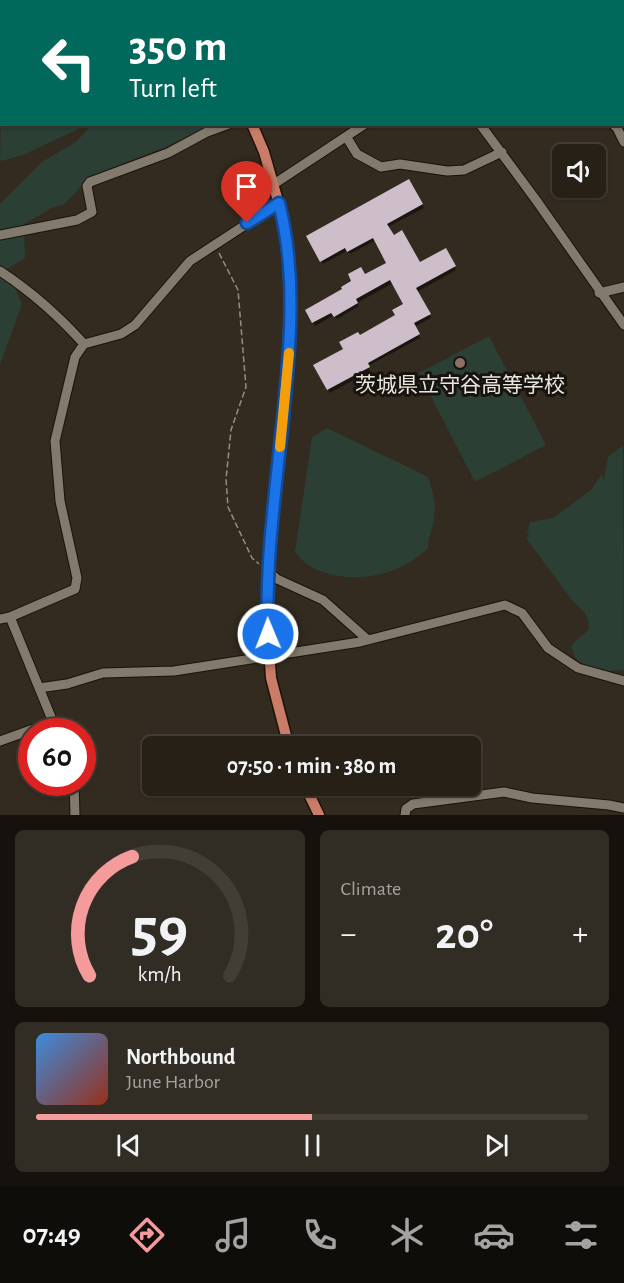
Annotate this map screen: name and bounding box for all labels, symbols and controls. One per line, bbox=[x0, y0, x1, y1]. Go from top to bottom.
icon: left bbox=[30, 24, 108, 102]
text: 350 m bbox=[129, 26, 227, 68]
text: Turn left bbox=[129, 75, 217, 102]
map controls bbox=[552, 144, 606, 198]
button: sound bbox=[552, 144, 606, 198]
pin bbox=[221, 161, 272, 223]
icon: arrive bbox=[230, 170, 263, 203]
marker: 茨城県立守谷高等学校 bbox=[453, 356, 467, 370]
place label: 茨城県立守谷高等学校 bbox=[355, 374, 565, 396]
position arrow bbox=[236, 602, 300, 666]
speed limit sign: 60 bbox=[18, 718, 96, 796]
text: 07:50 · 1 min · 380 m bbox=[227, 755, 396, 777]
text: Climate bbox=[341, 879, 401, 899]
text: 59 bbox=[131, 900, 188, 962]
text: 20° bbox=[435, 912, 493, 957]
text: − bbox=[341, 918, 356, 951]
text: + bbox=[572, 918, 588, 951]
text: km/h bbox=[138, 964, 182, 985]
text: Northbound bbox=[126, 1046, 235, 1068]
text: June Harbor bbox=[126, 1072, 220, 1092]
icon: previous bbox=[112, 1129, 145, 1162]
icon: pause bbox=[296, 1129, 329, 1162]
icon: next bbox=[480, 1129, 513, 1162]
icon: directions bbox=[126, 1214, 168, 1256]
icon: music bbox=[212, 1214, 254, 1256]
icon: phone bbox=[299, 1214, 341, 1256]
icon: climate bbox=[386, 1214, 428, 1256]
icon: car bbox=[473, 1214, 515, 1256]
icon: filters bbox=[560, 1214, 602, 1256]
text: 07:49 bbox=[22, 1221, 81, 1248]

